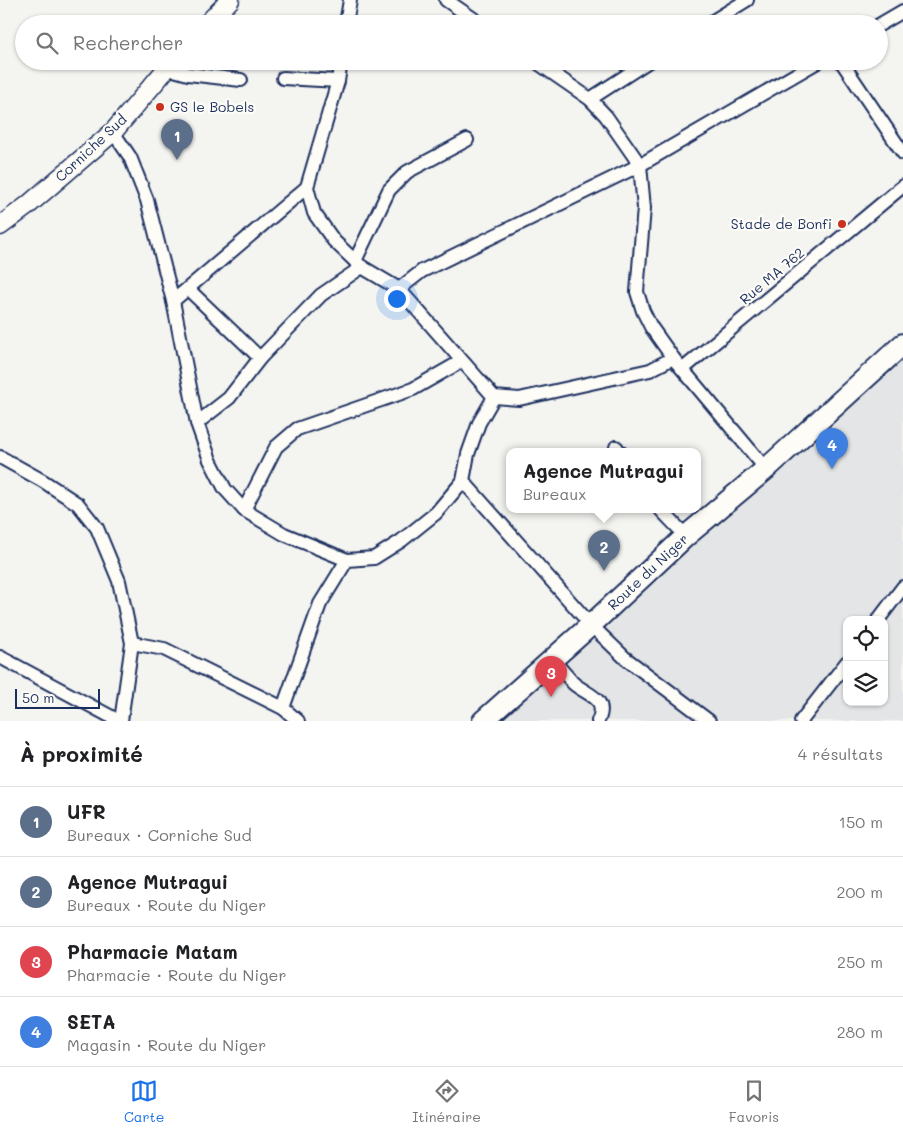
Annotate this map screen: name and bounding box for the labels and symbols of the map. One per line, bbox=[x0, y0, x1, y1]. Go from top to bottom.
place label: GS le Bobels bbox=[170, 97, 254, 116]
marker: GS le Bobels bbox=[154, 101, 166, 113]
street label: Corniche Sud bbox=[51, 110, 131, 186]
pin: 1 bbox=[161, 119, 193, 160]
place label: Stade de Bonfi bbox=[731, 214, 832, 233]
marker: Stade de Bonfi bbox=[836, 218, 848, 230]
street label: Rue MA 762 bbox=[735, 243, 808, 308]
your location bbox=[384, 286, 410, 312]
pin: 4 bbox=[816, 428, 848, 469]
street label: Route du Niger bbox=[603, 529, 692, 614]
pin: 2 bbox=[588, 530, 620, 571]
pin: 3 bbox=[535, 656, 567, 697]
scale bar bbox=[15, 686, 100, 709]

